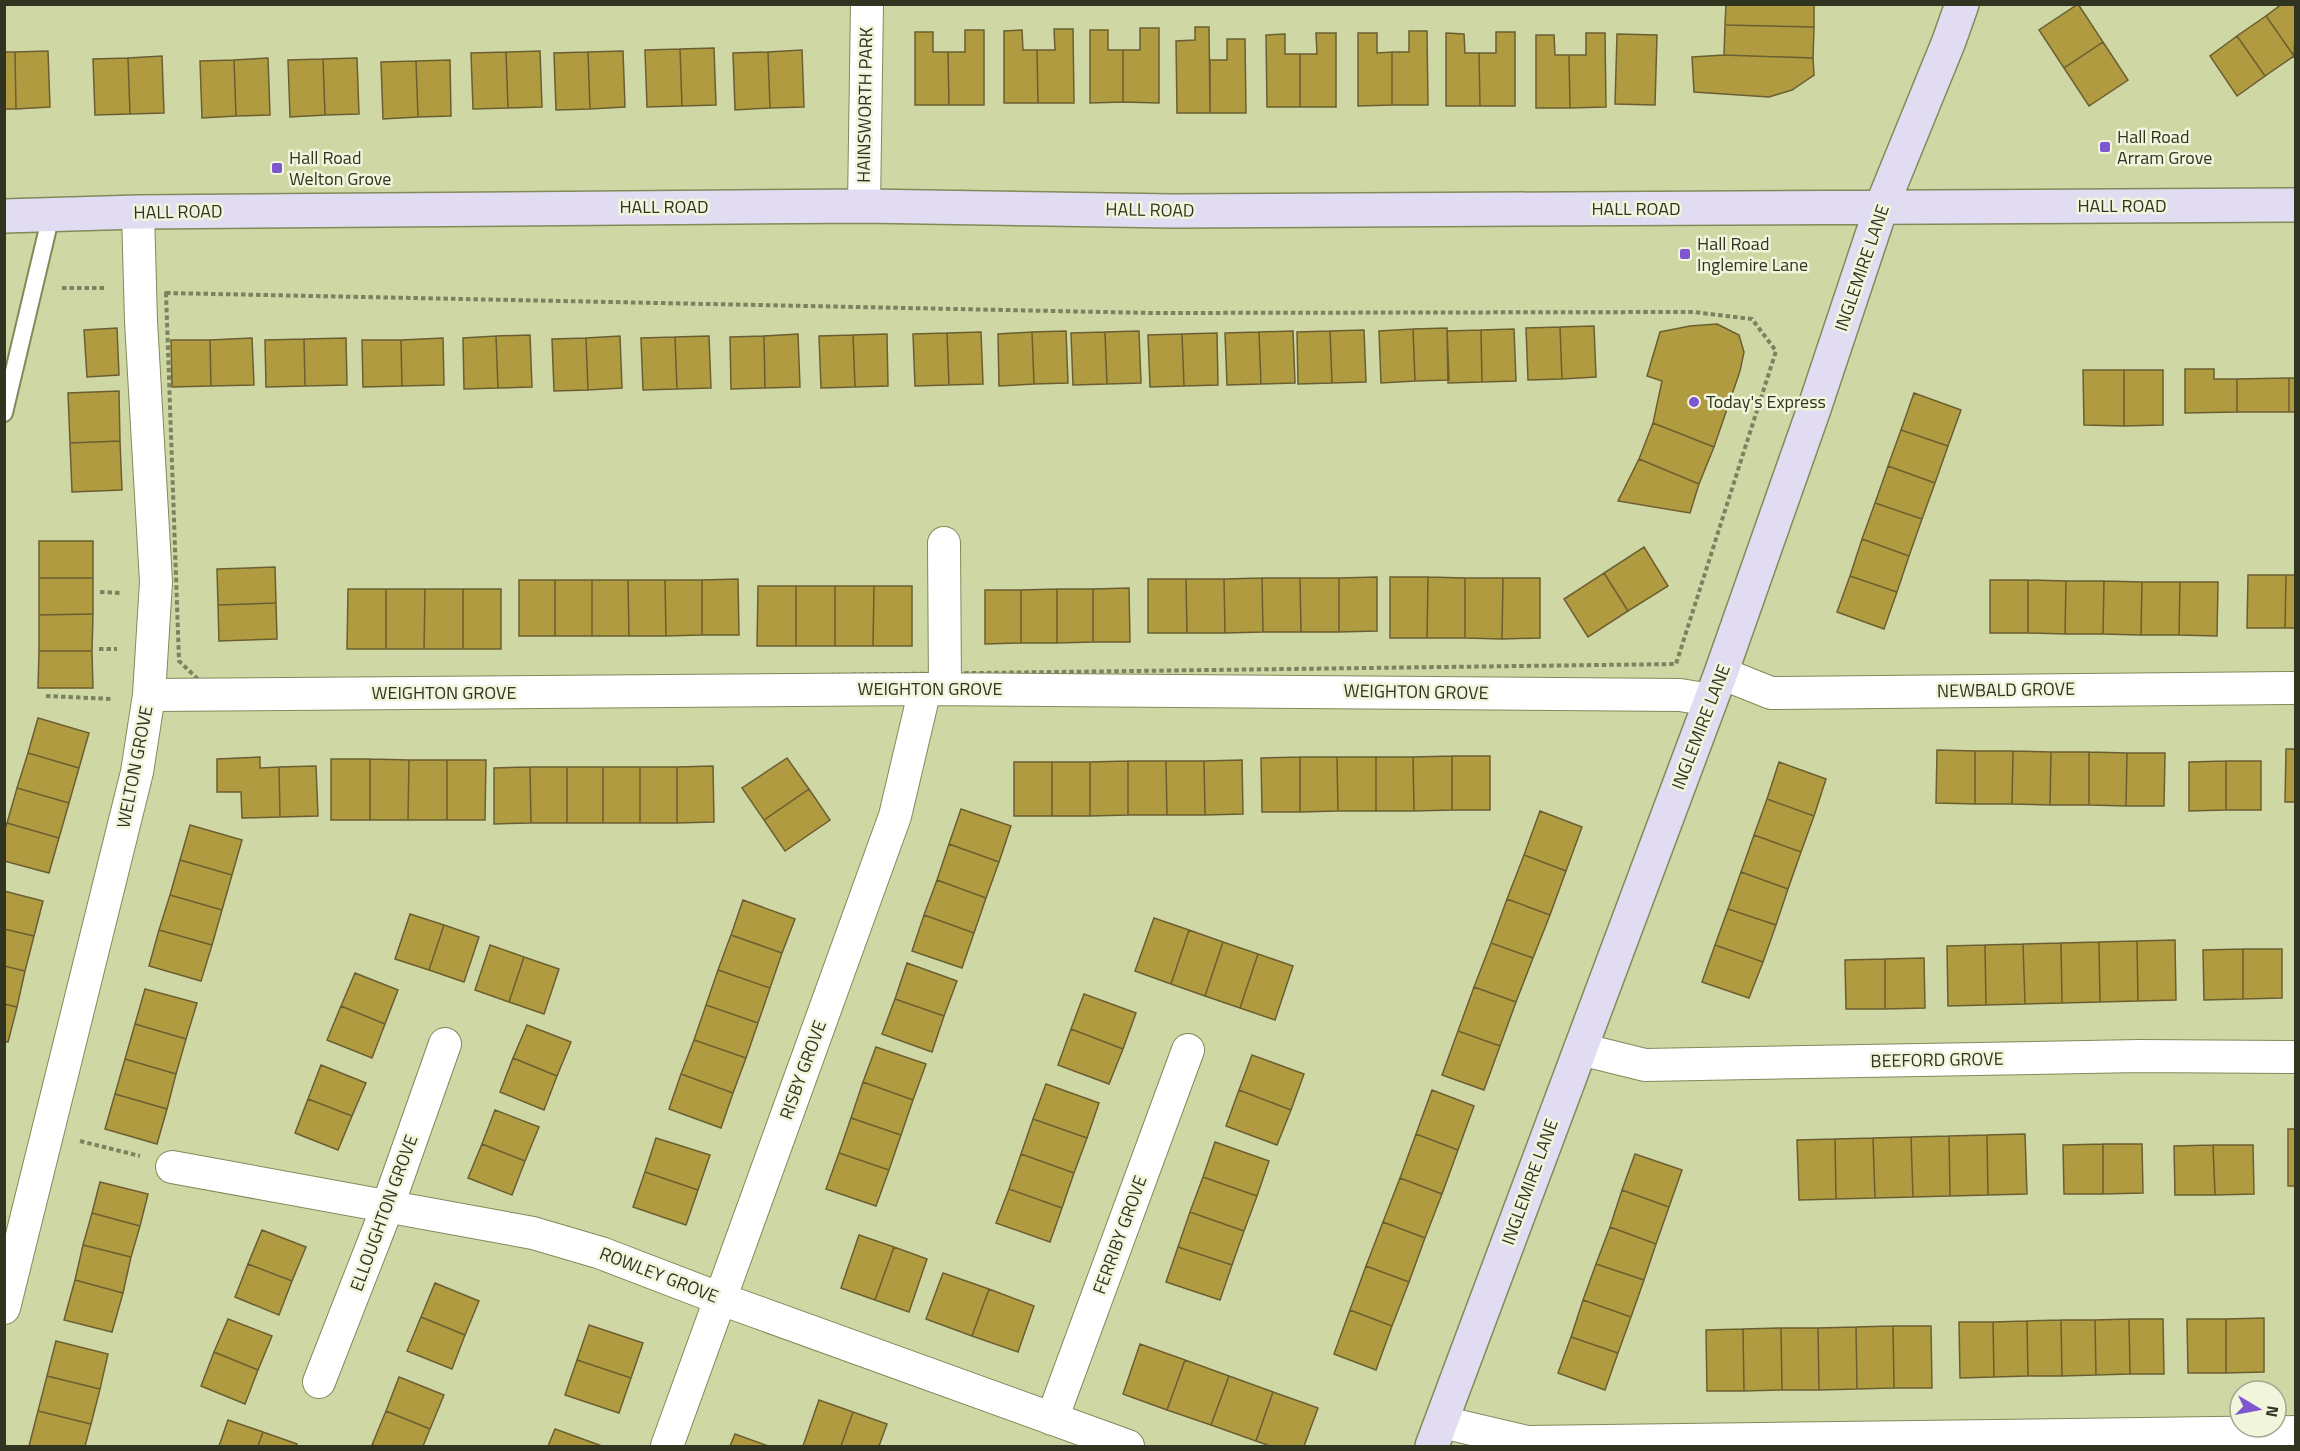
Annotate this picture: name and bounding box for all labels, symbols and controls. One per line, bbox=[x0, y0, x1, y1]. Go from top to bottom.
street label: HAINSWORTH PARK bbox=[850, 27, 879, 183]
place label: Hall Road Arram Grove bbox=[2117, 123, 2212, 171]
marker: Hall Road Arram Grove bbox=[2098, 140, 2112, 154]
place label: Hall Road Welton Grove bbox=[289, 144, 391, 192]
marker: Hall Road Welton Grove bbox=[270, 161, 284, 175]
street label: HALL ROAD bbox=[2077, 192, 2167, 219]
street label: HALL ROAD bbox=[619, 193, 709, 220]
street label: HALL ROAD bbox=[1105, 195, 1195, 224]
street label: HALL ROAD bbox=[1591, 195, 1681, 222]
street label: HALL ROAD bbox=[133, 197, 223, 226]
street label: INGLEMIRE LANE bbox=[1827, 201, 1896, 335]
place label: Hall Road Inglemire Lane bbox=[1697, 230, 1808, 278]
marker: Hall Road Inglemire Lane bbox=[1678, 247, 1692, 261]
place label: Today's Express bbox=[1706, 388, 1826, 415]
marker: Today's Express bbox=[1687, 395, 1701, 409]
street label: INGLEMIRE LANE bbox=[1664, 660, 1737, 793]
street label: WEIGHTON GROVE bbox=[858, 675, 1003, 702]
street label: NEWBALD GROVE bbox=[1937, 675, 2075, 704]
street label: WEIGHTON GROVE bbox=[1343, 677, 1489, 706]
street label: WEIGHTON GROVE bbox=[372, 679, 517, 706]
street label: WELTON GROVE bbox=[109, 703, 160, 830]
street label: RISBY GROVE bbox=[772, 1016, 833, 1123]
street label: BEEFORD GROVE bbox=[1870, 1045, 2004, 1074]
street label: INGLEMIRE LANE bbox=[1494, 1115, 1565, 1249]
street label: ELLOUGHTON GROVE bbox=[343, 1131, 424, 1295]
street label: FERRIBY GROVE bbox=[1086, 1172, 1154, 1298]
street label: ROWLEY GROVE bbox=[596, 1239, 723, 1310]
north arrow bbox=[2228, 1379, 2288, 1439]
text: N bbox=[2260, 1404, 2286, 1419]

